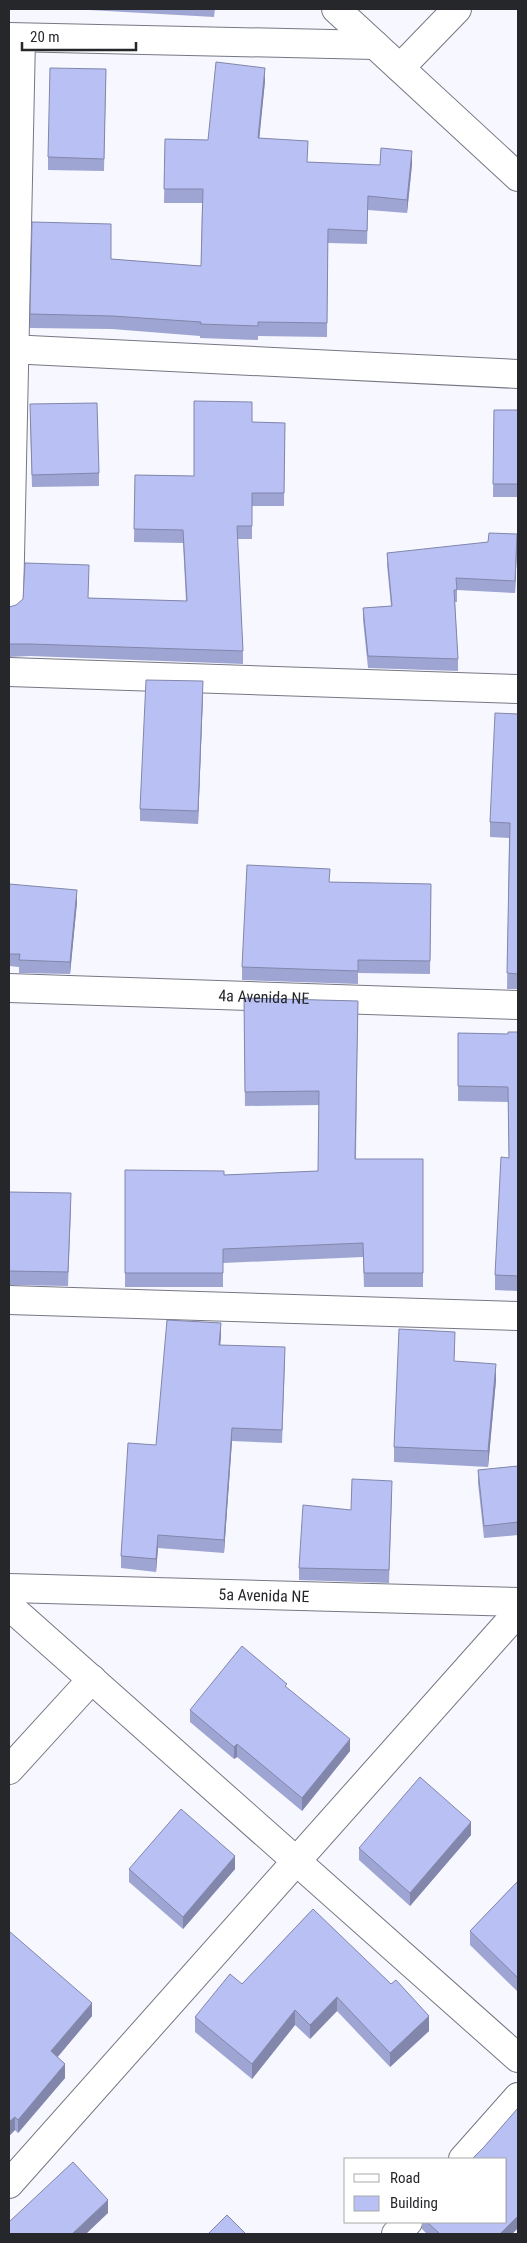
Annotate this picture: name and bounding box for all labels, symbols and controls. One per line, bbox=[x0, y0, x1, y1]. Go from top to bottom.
scale bar bbox=[22, 20, 136, 52]
text: 20 m bbox=[30, 28, 60, 46]
street label: 4a Avenida NE bbox=[218, 986, 310, 1008]
street label: 5a Avenida NE bbox=[218, 1585, 310, 1606]
legend bbox=[344, 2158, 507, 2223]
text: Road bbox=[390, 2169, 420, 2187]
text: Building bbox=[390, 2194, 438, 2212]

